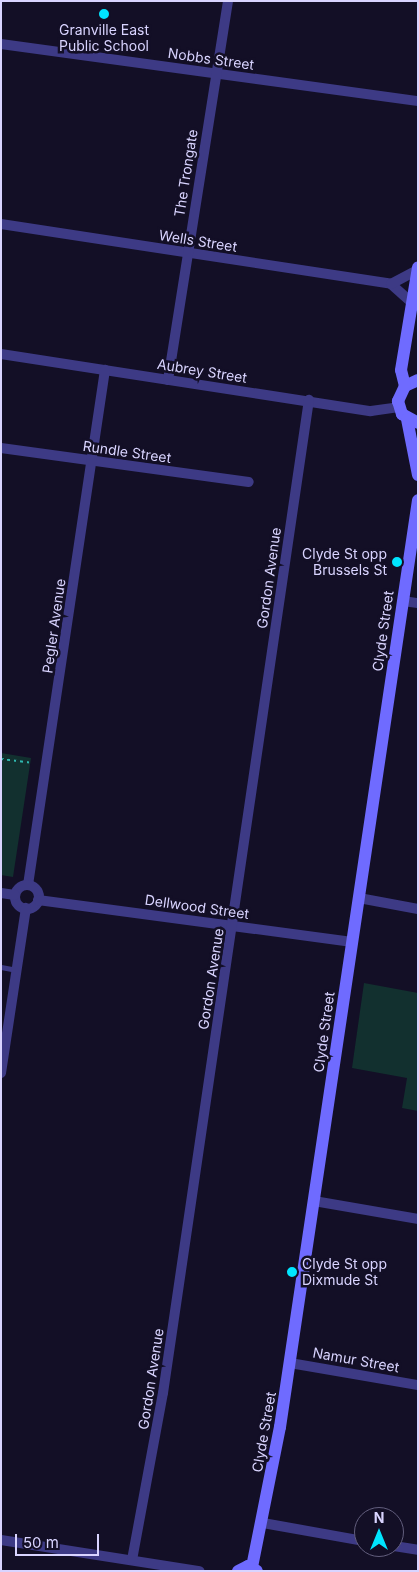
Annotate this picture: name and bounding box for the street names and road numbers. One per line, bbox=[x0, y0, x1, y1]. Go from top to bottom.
street label: Nobbs Street bbox=[167, 45, 255, 73]
street label: The Trongate bbox=[171, 128, 201, 218]
street label: Wells Street bbox=[158, 227, 238, 255]
street label: Aubrey Street bbox=[156, 356, 248, 386]
street label: Rundle Street bbox=[82, 437, 172, 467]
street label: Gordon Avenue bbox=[254, 526, 284, 630]
street label: Pegler Avenue bbox=[39, 578, 69, 674]
street label: Clyde Street bbox=[369, 589, 397, 673]
street label: Dellwood Street bbox=[144, 891, 250, 923]
street label: Gordon Avenue bbox=[195, 927, 227, 1031]
street label: Clyde Street bbox=[310, 990, 338, 1074]
street label: Gordon Avenue bbox=[135, 1327, 167, 1431]
street label: Namur Street bbox=[311, 1344, 401, 1376]
street label: Clyde Street bbox=[249, 1390, 279, 1474]

